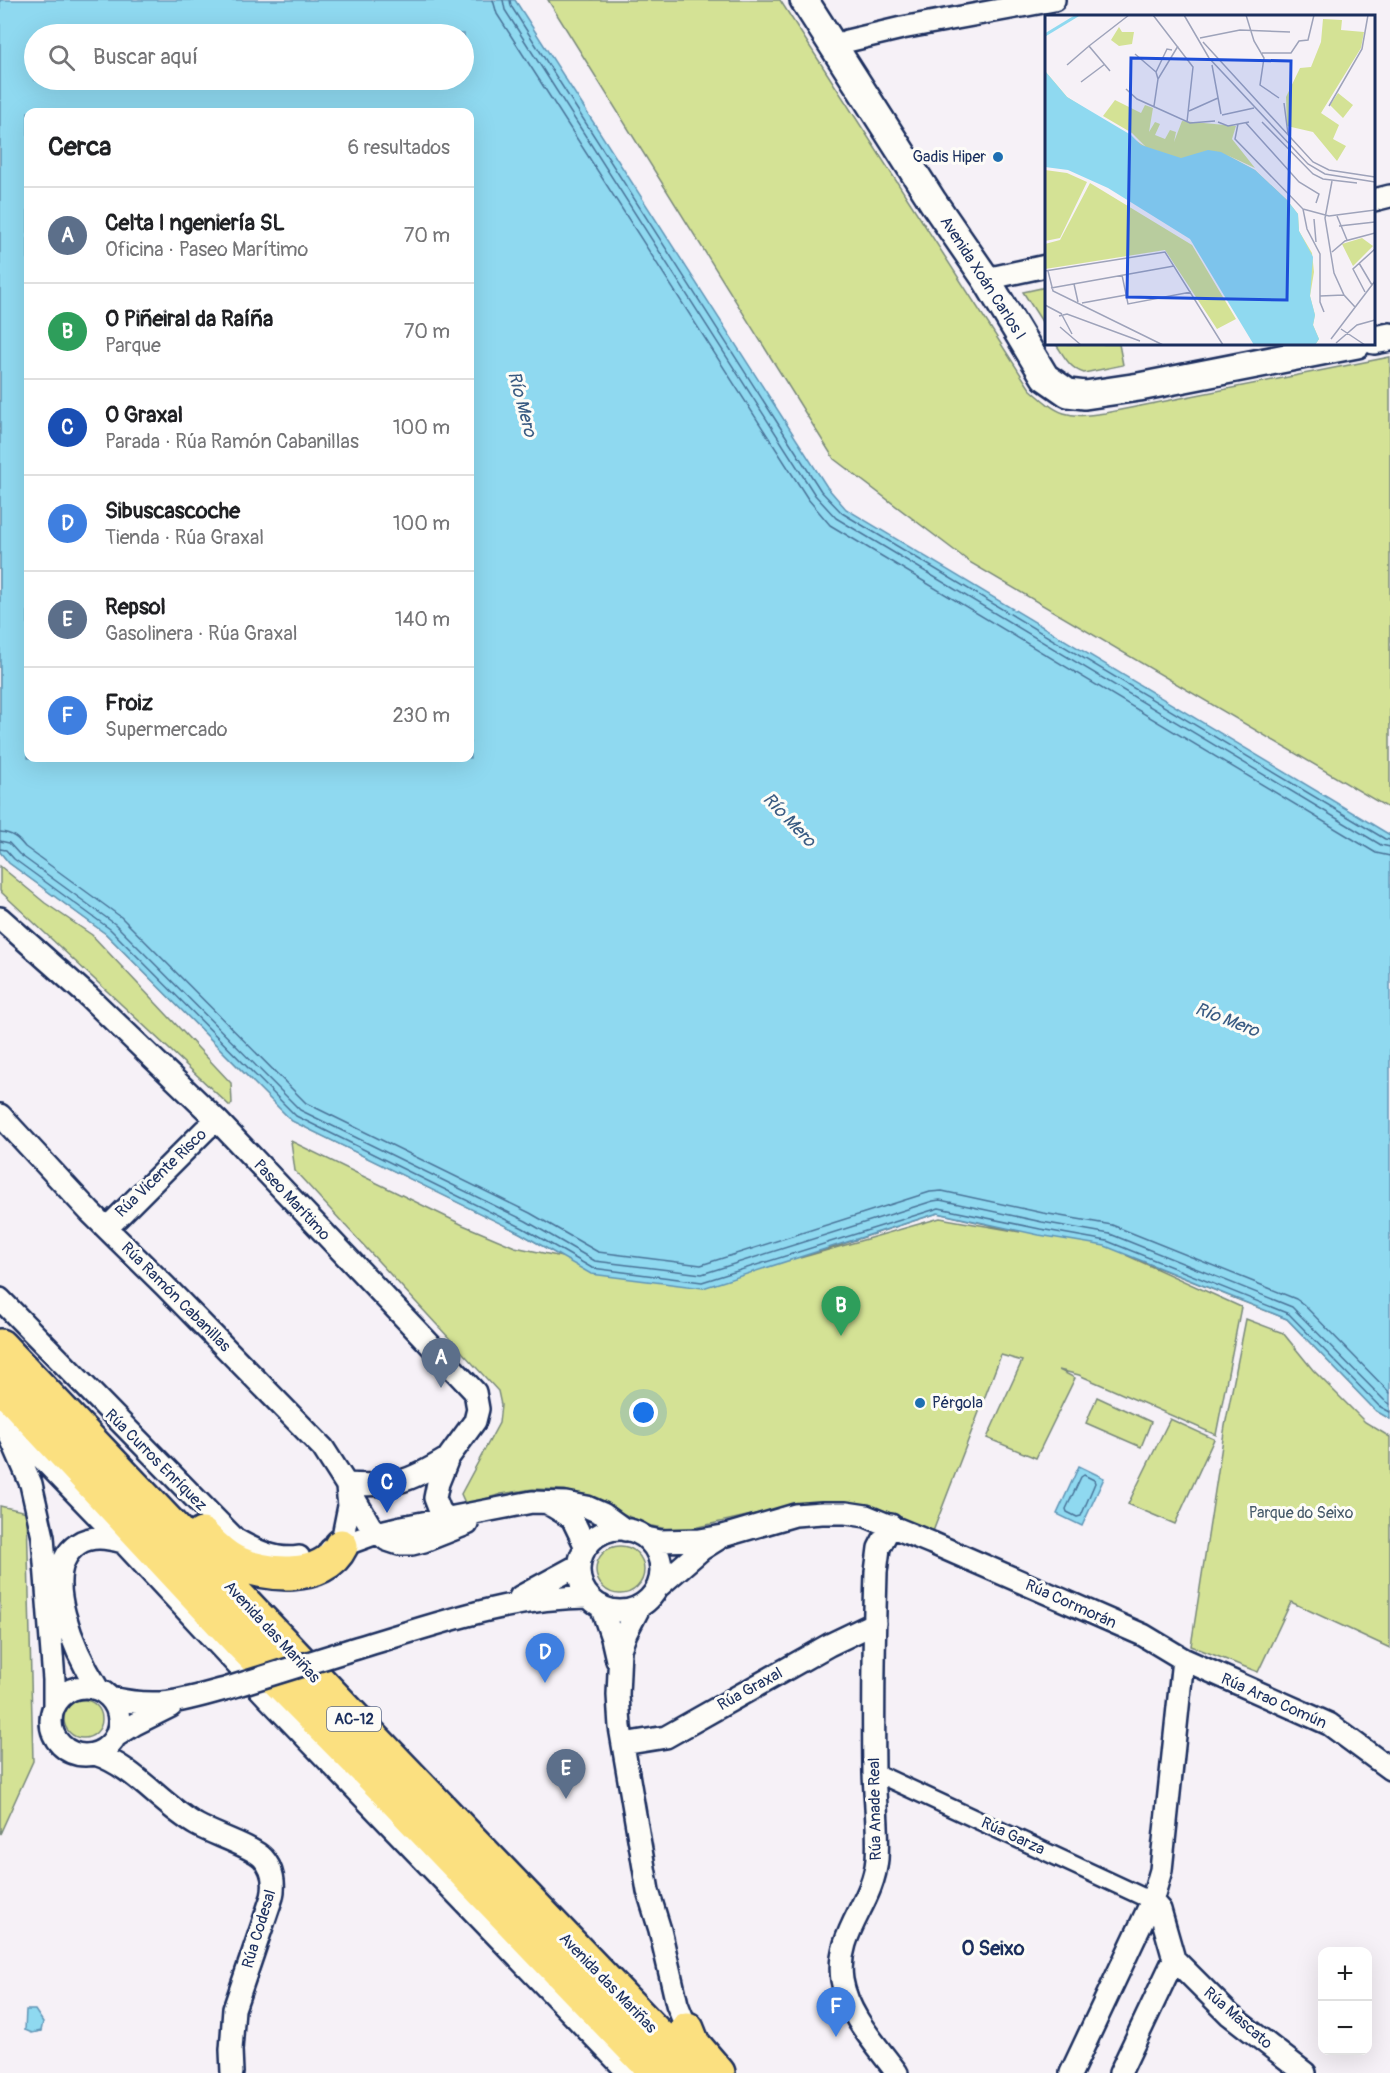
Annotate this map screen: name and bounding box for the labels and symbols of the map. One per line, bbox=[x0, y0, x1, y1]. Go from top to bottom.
inset map bbox=[1045, 15, 1375, 345]
place label: Gadis Hiper bbox=[913, 147, 986, 167]
marker: Gadis Hiper bbox=[991, 150, 1005, 164]
street label: Avenida Xoán Carlos I bbox=[936, 213, 1030, 343]
water label: Río Mero bbox=[502, 369, 542, 440]
water label: Río Mero bbox=[758, 788, 821, 853]
water label: Río Mero bbox=[1192, 997, 1263, 1043]
street label: Rúa Vicente Risco bbox=[111, 1124, 211, 1222]
street label: Paseo Marítimo bbox=[249, 1155, 335, 1245]
street label: Rúa Ramón Cabanillas bbox=[117, 1238, 235, 1356]
pin: B bbox=[822, 1286, 860, 1336]
pin: A bbox=[422, 1338, 460, 1388]
place label: Pérgola bbox=[932, 1393, 983, 1413]
marker: Pérgola bbox=[913, 1396, 927, 1410]
your location bbox=[629, 1398, 658, 1427]
street label: Rúa Curros Enríquez bbox=[101, 1405, 211, 1515]
pin: C bbox=[368, 1464, 406, 1513]
park label: Parque do Seixo bbox=[1249, 1503, 1354, 1523]
street label: Rúa Cormorán bbox=[1022, 1575, 1120, 1633]
street label: Avenida das Mariñas bbox=[220, 1577, 324, 1687]
pin: D bbox=[526, 1634, 564, 1683]
street label: Rúa Graxal bbox=[714, 1663, 786, 1715]
street label: Rúa Arao Común bbox=[1218, 1669, 1330, 1733]
road number: AC-12 bbox=[327, 1707, 381, 1731]
pin: E bbox=[546, 1750, 586, 1799]
street label: Rúa Anade Real bbox=[864, 1757, 886, 1861]
street label: Rúa Garza bbox=[978, 1813, 1048, 1859]
street label: Rúa Codesal bbox=[238, 1887, 280, 1971]
street label: Avenida das Mariñas bbox=[555, 1929, 661, 2037]
district label: O Seixo bbox=[962, 1936, 1025, 1961]
street label: Rúa Mascato bbox=[1199, 1983, 1277, 2054]
pin: F bbox=[816, 1988, 856, 2037]

